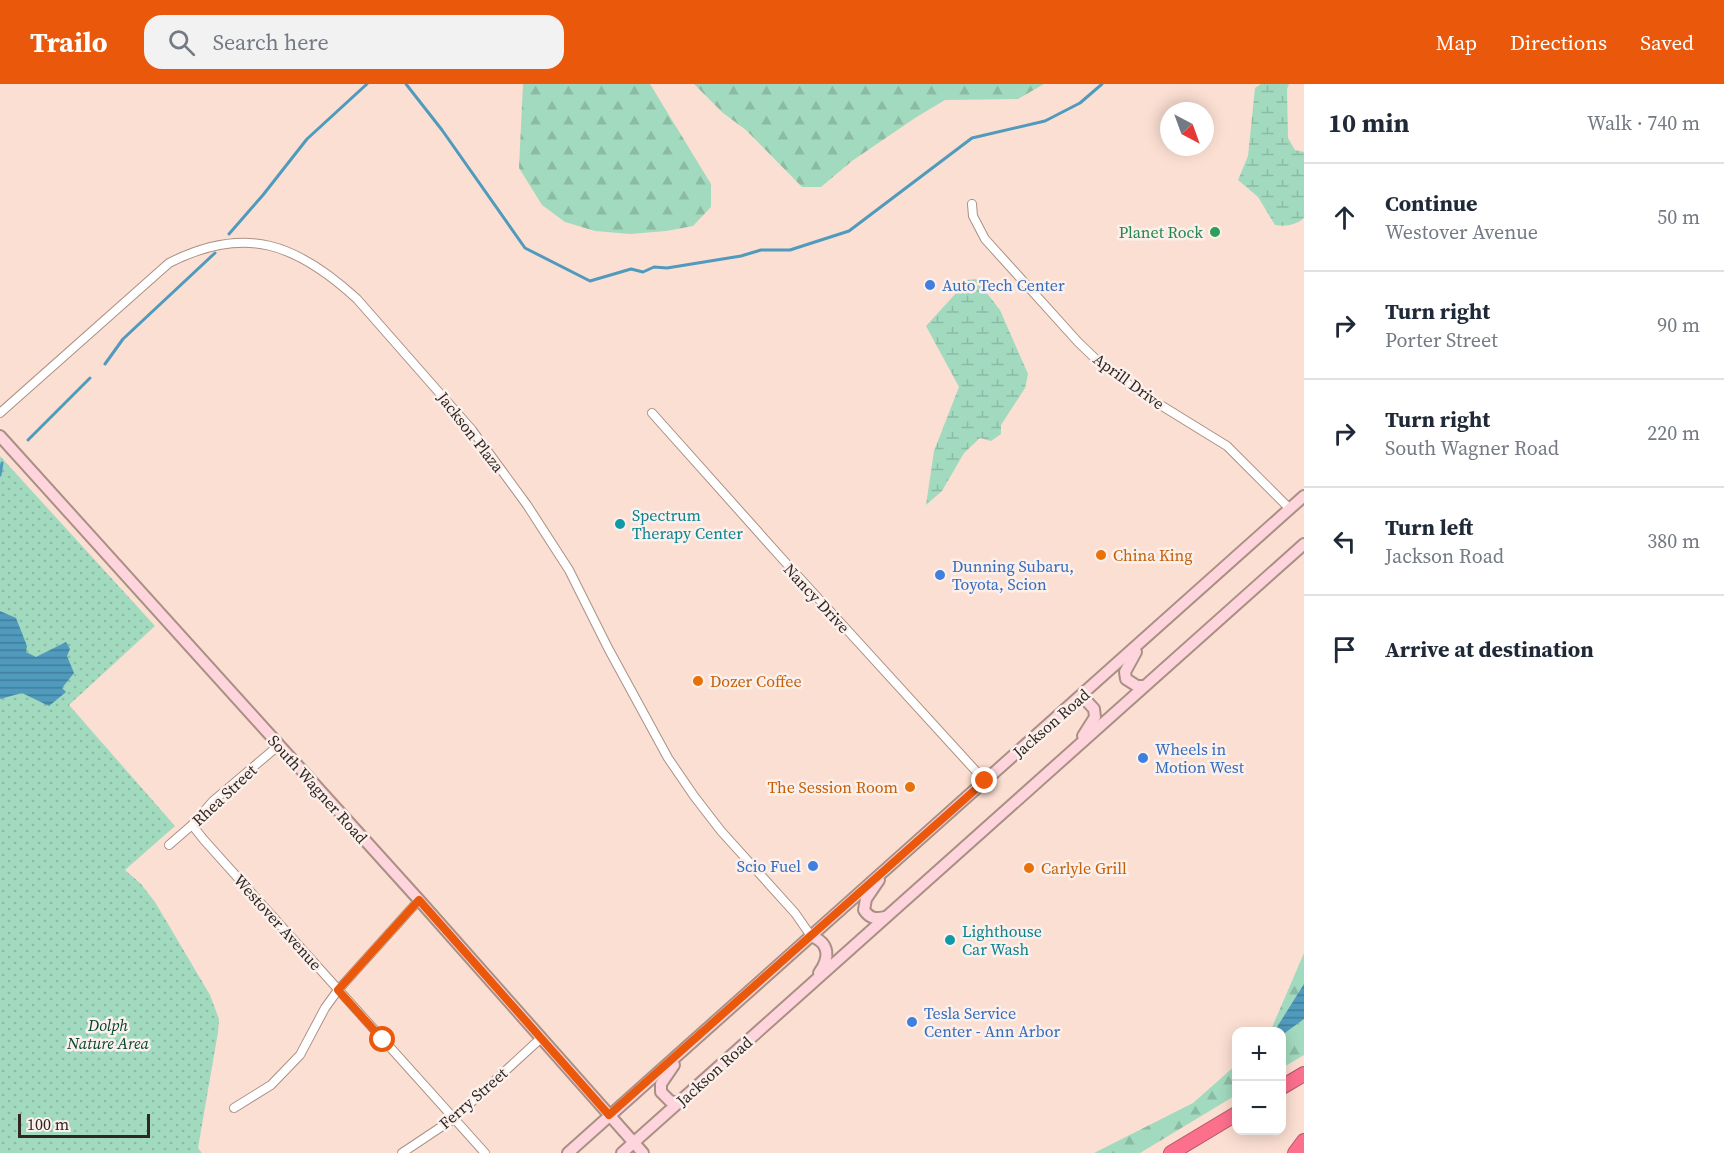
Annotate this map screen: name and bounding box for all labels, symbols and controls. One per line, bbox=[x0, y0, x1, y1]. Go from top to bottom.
search box bbox=[144, 15, 564, 69]
text: Trailo bbox=[30, 23, 108, 61]
icon: search bbox=[165, 26, 198, 59]
text: Search here bbox=[213, 27, 329, 57]
text: Map bbox=[1436, 28, 1477, 57]
text: Directions bbox=[1510, 28, 1607, 57]
text: Saved bbox=[1640, 28, 1694, 57]
north arrow bbox=[1160, 102, 1214, 156]
text: 10 min bbox=[1328, 105, 1410, 141]
text: Walk · 740 m bbox=[1587, 109, 1700, 137]
text: Continue bbox=[1385, 188, 1478, 218]
icon: ahead bbox=[1328, 201, 1361, 234]
text: 50 m bbox=[1657, 203, 1700, 231]
text: Westover Avenue bbox=[1385, 218, 1538, 246]
place label: Planet Rock bbox=[1119, 221, 1203, 243]
marker: Planet Rock bbox=[1208, 225, 1222, 239]
place label: Auto Tech Center bbox=[942, 274, 1065, 296]
marker: Auto Tech Center bbox=[923, 278, 937, 292]
text: Turn right bbox=[1385, 296, 1490, 326]
icon: right bbox=[1328, 309, 1361, 342]
text: 90 m bbox=[1657, 311, 1700, 339]
text: Porter Street bbox=[1385, 326, 1498, 354]
street label: Aprill Drive bbox=[1089, 348, 1169, 414]
street label: Jackson Plaza bbox=[432, 386, 510, 478]
text: Turn right bbox=[1385, 404, 1490, 434]
icon: right bbox=[1328, 417, 1361, 450]
text: 220 m bbox=[1647, 419, 1700, 447]
text: South Wagner Road bbox=[1385, 434, 1559, 462]
place label: Spectrum Therapy Center bbox=[632, 504, 743, 544]
text: Turn left bbox=[1385, 512, 1473, 542]
marker: Spectrum Therapy Center bbox=[613, 517, 627, 531]
icon: left bbox=[1328, 525, 1361, 558]
text: 380 m bbox=[1647, 527, 1700, 555]
text: Jackson Road bbox=[1385, 542, 1504, 570]
place label: China King bbox=[1113, 544, 1192, 566]
marker: China King bbox=[1094, 548, 1108, 562]
place label: Dunning Subaru, Toyota, Scion bbox=[952, 555, 1074, 595]
street label: Nancy Drive bbox=[779, 558, 855, 638]
marker: Dunning Subaru, Toyota, Scion bbox=[933, 568, 947, 582]
icon: arrive bbox=[1328, 633, 1361, 666]
text: Arrive at destination bbox=[1385, 634, 1594, 664]
place label: Dozer Coffee bbox=[710, 670, 802, 692]
marker: Dozer Coffee bbox=[691, 674, 705, 688]
street label: Jackson Road bbox=[1007, 683, 1094, 763]
street label: South Wagner Road bbox=[263, 730, 373, 848]
place label: Wheels in Motion West bbox=[1155, 738, 1245, 778]
marker: Wheels in Motion West bbox=[1136, 751, 1150, 765]
street label: Rhea Street bbox=[187, 759, 262, 831]
route end bbox=[971, 767, 997, 793]
place label: The Session Room bbox=[767, 776, 898, 798]
marker: The Session Room bbox=[903, 780, 917, 794]
place label: Scio Fuel bbox=[737, 855, 801, 877]
place label: Carlyle Grill bbox=[1041, 857, 1127, 879]
marker: Scio Fuel bbox=[806, 859, 820, 873]
marker: Carlyle Grill bbox=[1022, 861, 1036, 875]
street label: Westover Avenue bbox=[229, 869, 327, 975]
place label: Lighthouse Car Wash bbox=[962, 920, 1042, 960]
marker: Lighthouse Car Wash bbox=[943, 933, 957, 947]
place label: Tesla Service Center - Ann Arbor bbox=[924, 1002, 1060, 1042]
park label: Dolph Nature Area bbox=[66, 1014, 149, 1054]
marker: Tesla Service Center - Ann Arbor bbox=[905, 1015, 919, 1029]
route start bbox=[369, 1026, 395, 1052]
map controls bbox=[1232, 1027, 1286, 1135]
button: + bbox=[1232, 1027, 1286, 1081]
street label: Jackson Road bbox=[670, 1031, 757, 1112]
street label: Ferry Street bbox=[434, 1062, 512, 1134]
button: − bbox=[1232, 1081, 1286, 1135]
scale bar bbox=[18, 1111, 150, 1138]
text: 100 m bbox=[27, 1113, 69, 1135]

